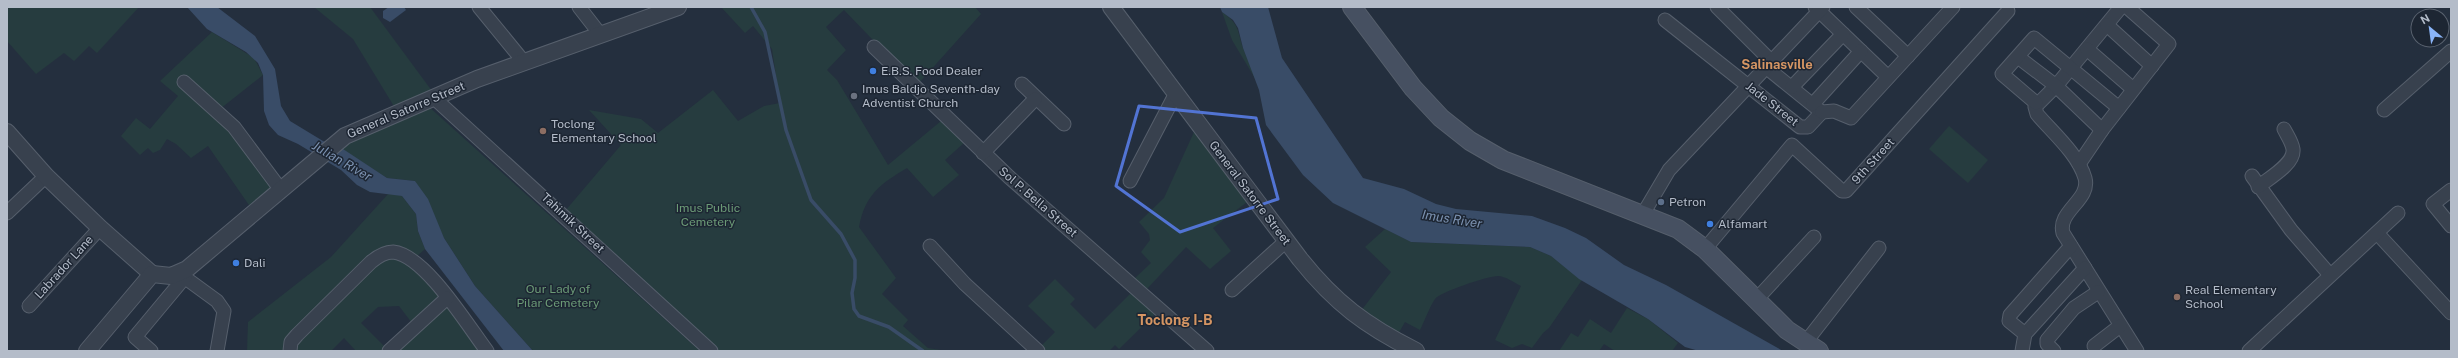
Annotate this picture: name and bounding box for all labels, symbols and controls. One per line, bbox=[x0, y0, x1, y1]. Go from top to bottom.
north arrow bbox=[2410, 8, 2450, 48]
text: N bbox=[2418, 12, 2432, 27]
district label: Salinasville bbox=[1741, 57, 1813, 72]
place label: E.B.S. Food Dealer bbox=[881, 64, 982, 78]
marker: E.B.S. Food Dealer bbox=[868, 66, 878, 76]
street label: General Satorre Street bbox=[345, 79, 467, 141]
street label: Jade Street bbox=[1743, 79, 1801, 129]
place label: Imus Baldjo Seventh-day Adventist Church bbox=[862, 82, 1001, 110]
marker: Imus Baldjo Seventh-day Adventist Church bbox=[849, 91, 859, 101]
place label: Toclong Elementary School bbox=[551, 117, 657, 145]
marker: Toclong Elementary School bbox=[538, 126, 548, 136]
street label: 9th Street bbox=[1849, 135, 1898, 187]
water label: Julian River bbox=[310, 138, 375, 184]
street label: General Satorre Street bbox=[1206, 138, 1294, 248]
street label: Sol P. Bella Street bbox=[996, 164, 1081, 240]
street label: Tahimik Street bbox=[539, 190, 608, 256]
place label: Petron bbox=[1669, 195, 1706, 209]
marker: Petron bbox=[1656, 197, 1666, 207]
park label: Imus Public Cemetery bbox=[676, 201, 740, 229]
water label: Imus River bbox=[1421, 207, 1483, 231]
place label: Alfamart bbox=[1718, 217, 1768, 231]
marker: Alfamart bbox=[1705, 219, 1715, 229]
street label: Labrador Lane bbox=[32, 232, 96, 302]
place label: Dali bbox=[244, 256, 266, 270]
marker: Dali bbox=[231, 258, 241, 268]
park label: Our Lady of Pilar Cemetery bbox=[516, 282, 600, 310]
place label: Real Elementary School bbox=[2185, 283, 2277, 311]
marker: Real Elementary School bbox=[2172, 292, 2182, 302]
district label: Toclong I-B bbox=[1137, 312, 1213, 328]

